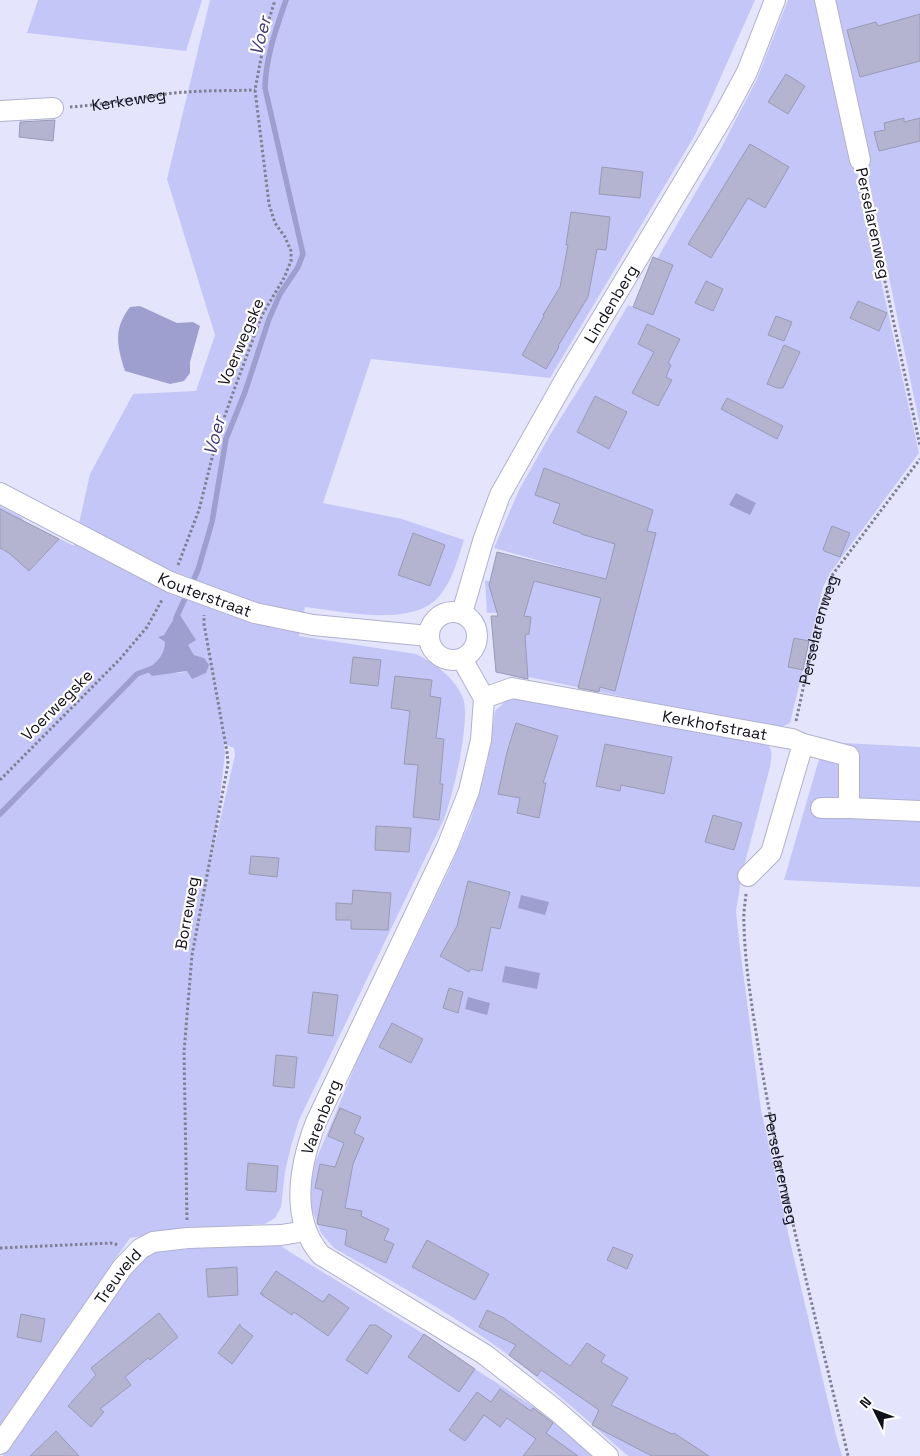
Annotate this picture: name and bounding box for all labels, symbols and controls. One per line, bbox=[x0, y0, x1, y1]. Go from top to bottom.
water label: Voer bbox=[244, 12, 276, 58]
street label: Kerkeweg bbox=[90, 84, 167, 115]
street label: Perselarenweg bbox=[851, 166, 895, 280]
street label: Lindenberg bbox=[579, 261, 642, 347]
street label: Voerwegske bbox=[213, 295, 269, 389]
water label: Voer bbox=[198, 412, 231, 458]
street label: Kouterstraat bbox=[154, 567, 255, 621]
street label: Perselarenweg bbox=[794, 572, 843, 687]
street label: Voerwegske bbox=[17, 665, 97, 745]
street label: Kerkhofstraat bbox=[661, 705, 769, 745]
street label: Borreweg bbox=[170, 875, 204, 951]
street label: Varenberg bbox=[296, 1076, 346, 1158]
street label: Perselarenweg bbox=[760, 1111, 803, 1226]
street label: Treuveld bbox=[90, 1244, 146, 1308]
north arrow bbox=[850, 1386, 900, 1436]
text: N bbox=[856, 1393, 875, 1412]

